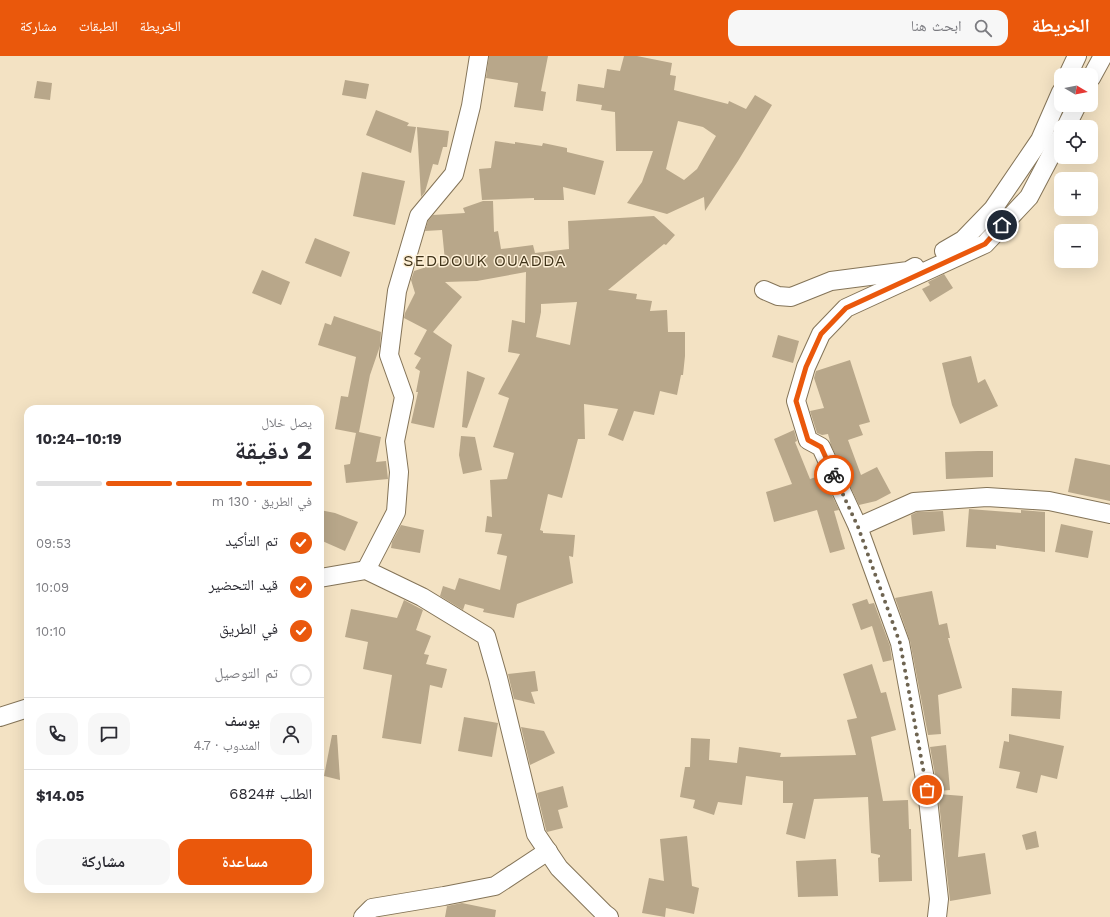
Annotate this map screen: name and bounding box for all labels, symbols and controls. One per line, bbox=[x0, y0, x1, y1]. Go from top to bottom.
search box bbox=[728, 10, 1008, 46]
text: الخريطة bbox=[1032, 14, 1090, 37]
text: ابحث هنا bbox=[911, 17, 962, 35]
icon: search bbox=[972, 17, 994, 39]
text: مشاركة bbox=[20, 18, 57, 34]
text: الطبقات bbox=[79, 18, 118, 34]
text: الخريطة bbox=[140, 18, 181, 34]
north arrow bbox=[1054, 68, 1098, 112]
map controls bbox=[1054, 68, 1098, 268]
button: locate bbox=[1054, 120, 1098, 164]
button: + bbox=[1054, 172, 1098, 216]
pin bbox=[985, 208, 1019, 242]
icon: home bbox=[991, 214, 1013, 236]
button: − bbox=[1054, 224, 1098, 268]
district label: SEDDOUK OUADDA bbox=[403, 251, 567, 270]
text: يصل خلال bbox=[261, 415, 312, 430]
text: 10:19–10:24 bbox=[36, 430, 122, 448]
text: 2 دقيقة bbox=[234, 435, 312, 465]
courier bbox=[814, 455, 854, 495]
icon: bike bbox=[823, 464, 845, 486]
text: في الطريق · 130 m bbox=[212, 494, 312, 509]
text: تم التأكيد bbox=[225, 532, 278, 550]
icon: check bbox=[290, 532, 312, 554]
text: 09:53 bbox=[36, 536, 71, 551]
text: قيد التحضير bbox=[209, 576, 278, 594]
icon: check bbox=[290, 576, 312, 598]
text: 10:09 bbox=[36, 580, 69, 595]
text: في الطريق bbox=[219, 620, 278, 638]
icon: check bbox=[290, 620, 312, 642]
text: 10:10 bbox=[36, 624, 66, 639]
text: تم التوصيل bbox=[215, 664, 278, 682]
text: يوسف bbox=[225, 712, 260, 730]
button: phone bbox=[36, 713, 78, 755]
button: chat bbox=[88, 713, 130, 755]
button: person bbox=[270, 713, 312, 755]
text: المندوب · 4.7 bbox=[193, 738, 260, 753]
pin bbox=[910, 773, 944, 807]
icon: bag bbox=[916, 779, 938, 801]
text: الطلب #6824 bbox=[229, 785, 312, 803]
text: $14.05 bbox=[36, 787, 84, 805]
button: مشاركة bbox=[36, 839, 170, 885]
button: مساعدة bbox=[178, 839, 312, 885]

